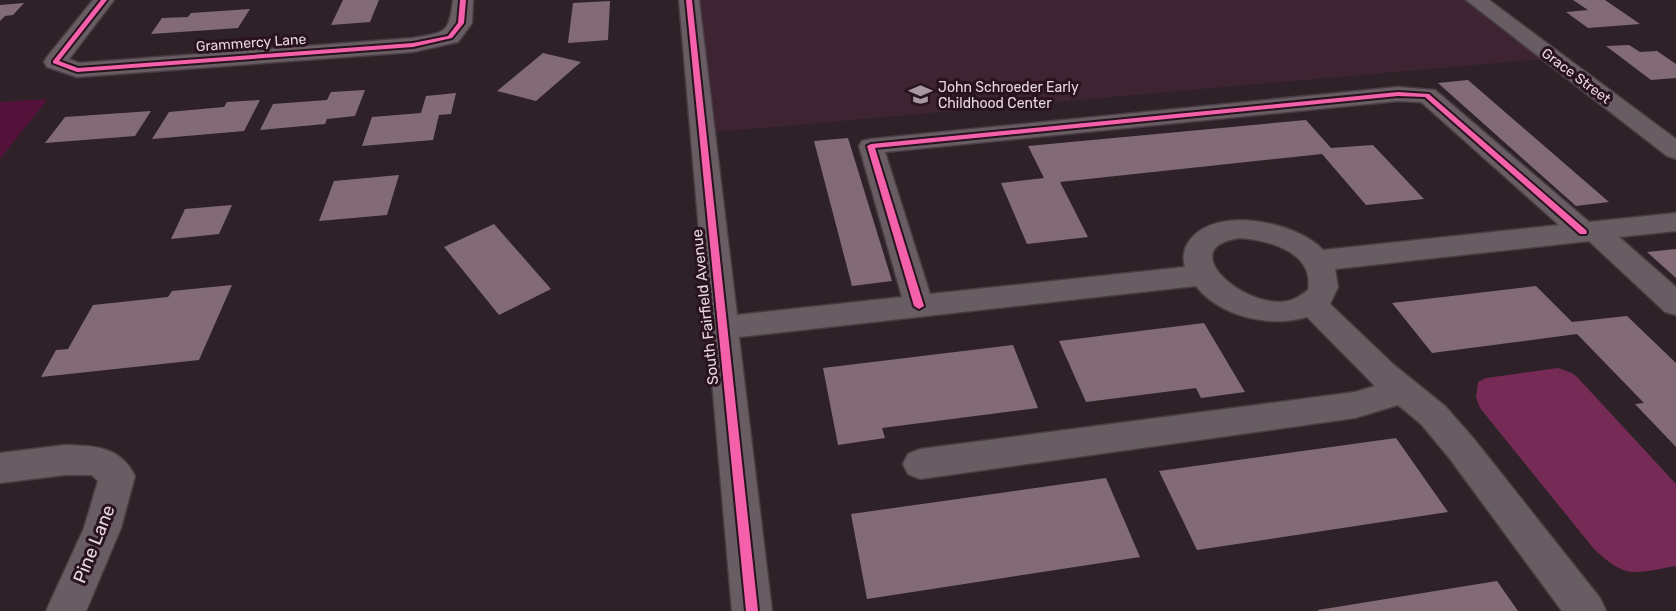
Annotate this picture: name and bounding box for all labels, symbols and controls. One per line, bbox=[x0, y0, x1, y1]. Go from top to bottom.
street label: Grammercy Lane bbox=[195, 31, 307, 55]
street label: Grace Street bbox=[1538, 45, 1614, 108]
place label: John Schroeder Early Childhood Center bbox=[938, 79, 1079, 112]
school or university icon: John Schroeder Early Childhood Center bbox=[907, 82, 933, 108]
street label: South Fairfield Avenue bbox=[688, 228, 722, 386]
street label: Pine Lane bbox=[68, 502, 120, 586]

